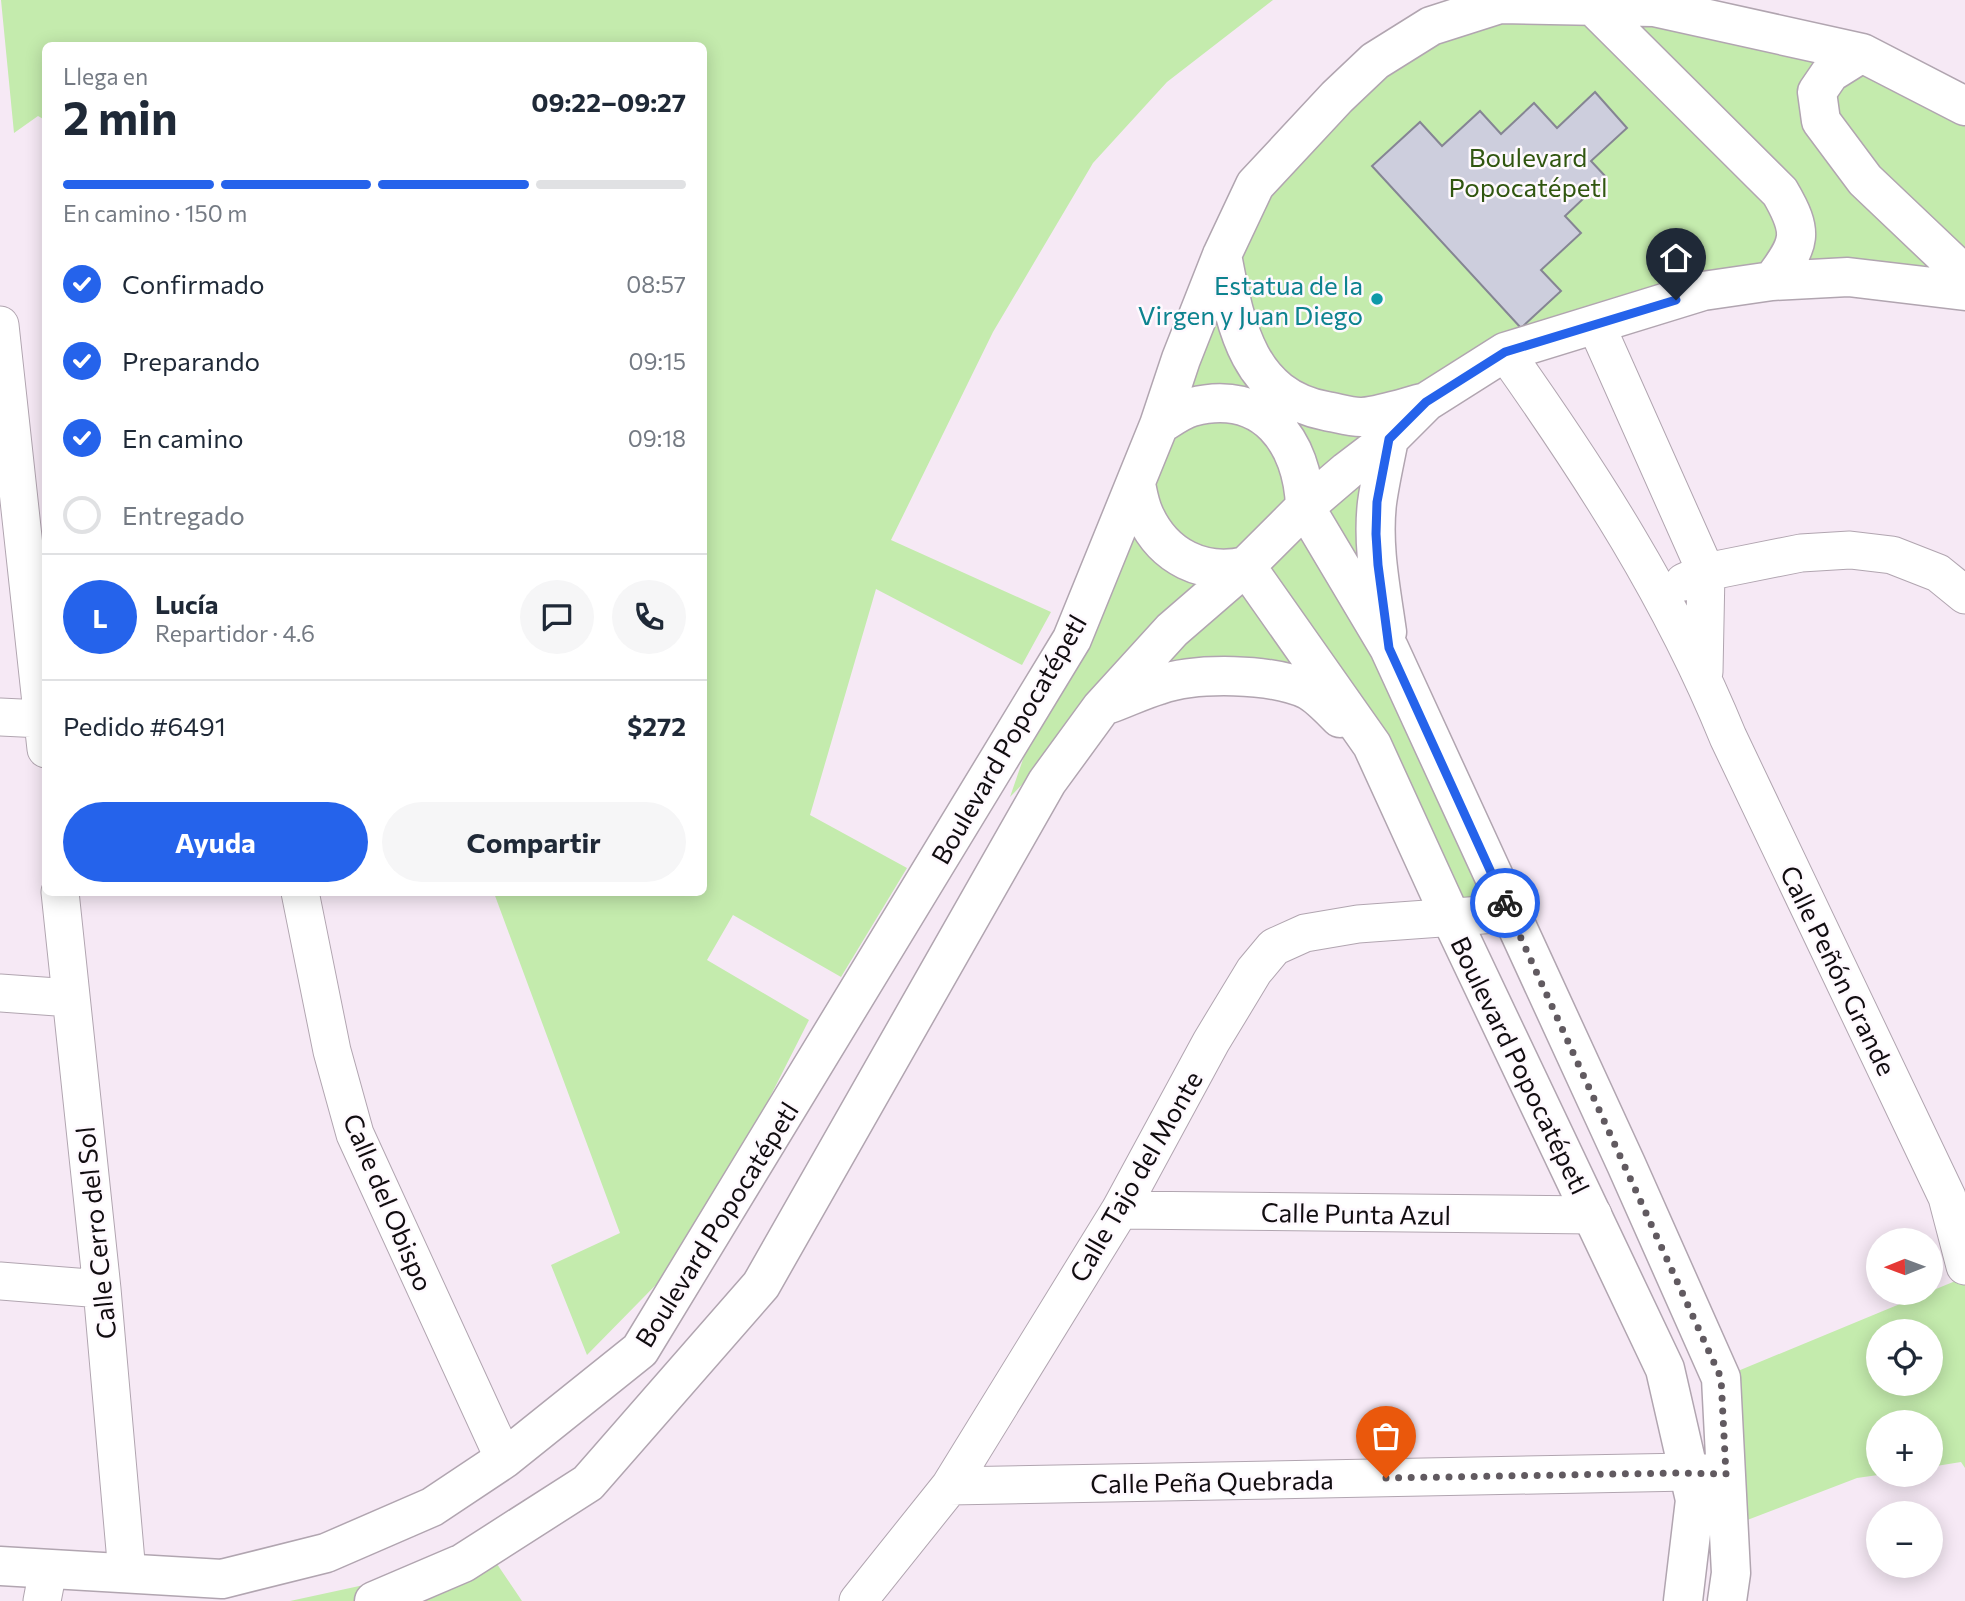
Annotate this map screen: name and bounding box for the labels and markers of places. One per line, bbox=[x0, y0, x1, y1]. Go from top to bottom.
pin bbox=[1646, 228, 1706, 300]
place label: Estatua de la Virgen y Juan Diego bbox=[1138, 269, 1363, 330]
marker: Estatua de la Virgen y Juan Diego bbox=[1369, 291, 1385, 307]
pin bbox=[1356, 1406, 1416, 1478]

